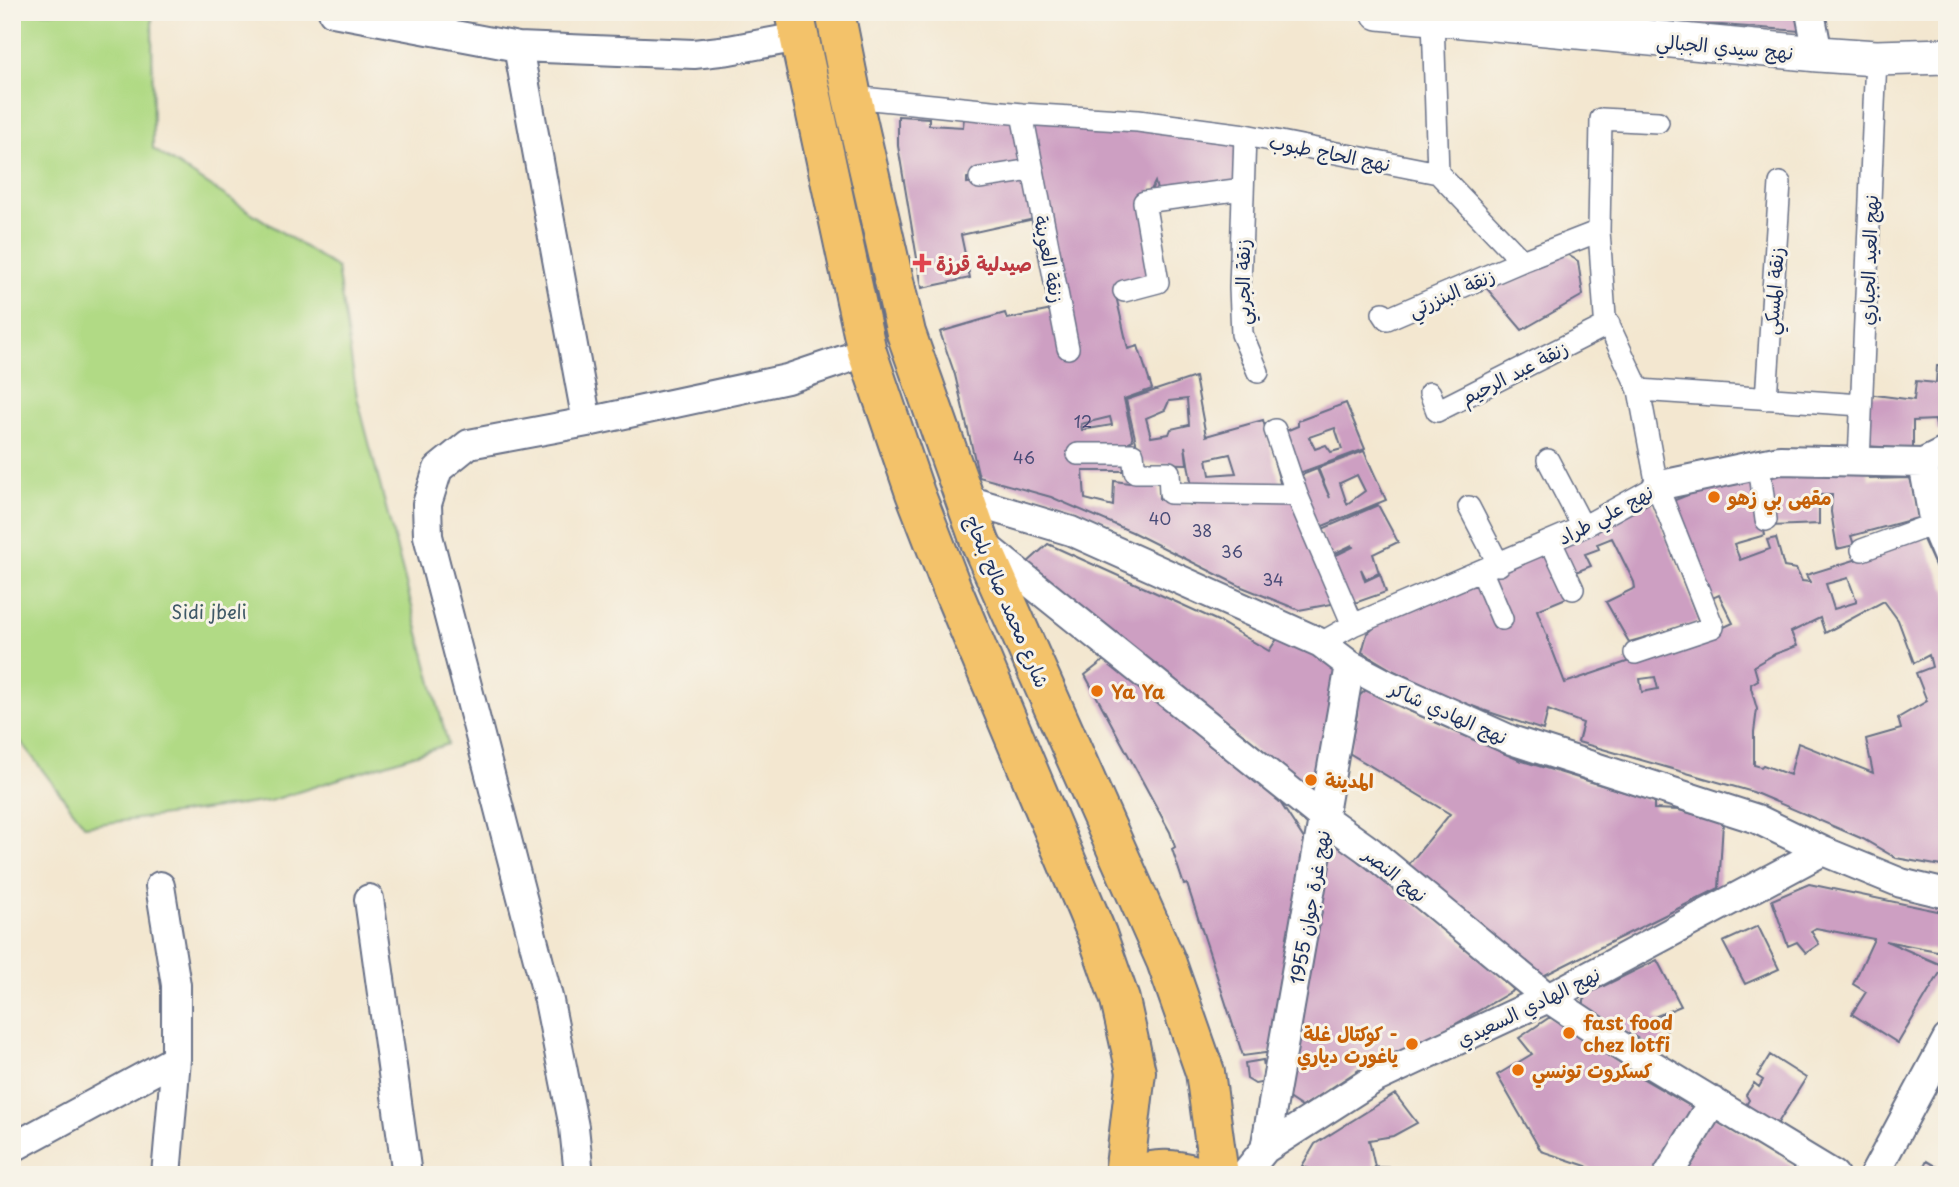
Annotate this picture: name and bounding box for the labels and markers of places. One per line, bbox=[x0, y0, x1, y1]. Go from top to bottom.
place label: صيدلية قرزة bbox=[936, 249, 1032, 277]
marker: صيدلية قرزة bbox=[914, 255, 930, 271]
place label: مقهى بي زهو bbox=[1726, 483, 1831, 515]
marker: مقهى بي زهو bbox=[1706, 489, 1722, 505]
place label: Ya Ya bbox=[1111, 677, 1165, 705]
marker: Ya Ya bbox=[1089, 683, 1105, 699]
place label: المدينة bbox=[1325, 766, 1374, 794]
marker: المدينة bbox=[1303, 772, 1319, 788]
place label: fast food chez lotfi bbox=[1583, 1008, 1673, 1058]
place label: كوكتال غلة - ياغورت دياري bbox=[1297, 1019, 1399, 1071]
marker: fast food chez lotfi bbox=[1561, 1025, 1577, 1041]
marker: كوكتال غلة - ياغورت دياري bbox=[1404, 1036, 1420, 1052]
place label: كسكروت تونسي bbox=[1532, 1056, 1653, 1088]
marker: كسكروت تونسي bbox=[1510, 1062, 1526, 1078]

